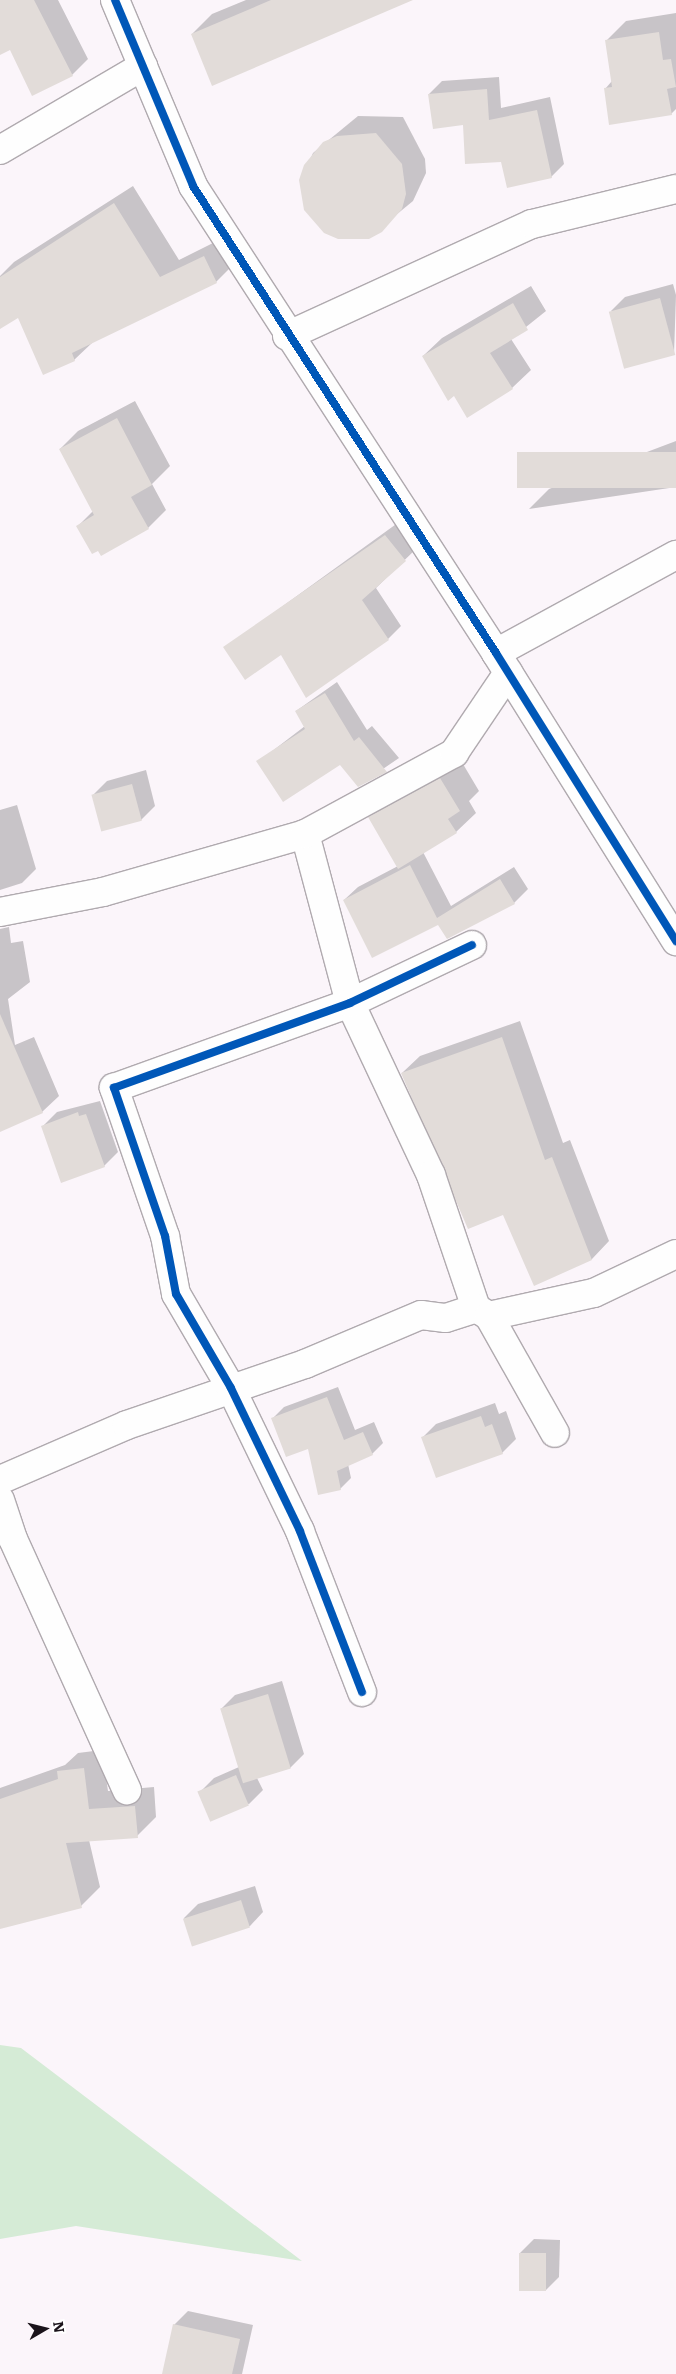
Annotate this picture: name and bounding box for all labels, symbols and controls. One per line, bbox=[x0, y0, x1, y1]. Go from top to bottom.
north arrow bbox=[20, 2304, 70, 2354]
text: N bbox=[49, 2320, 71, 2334]

